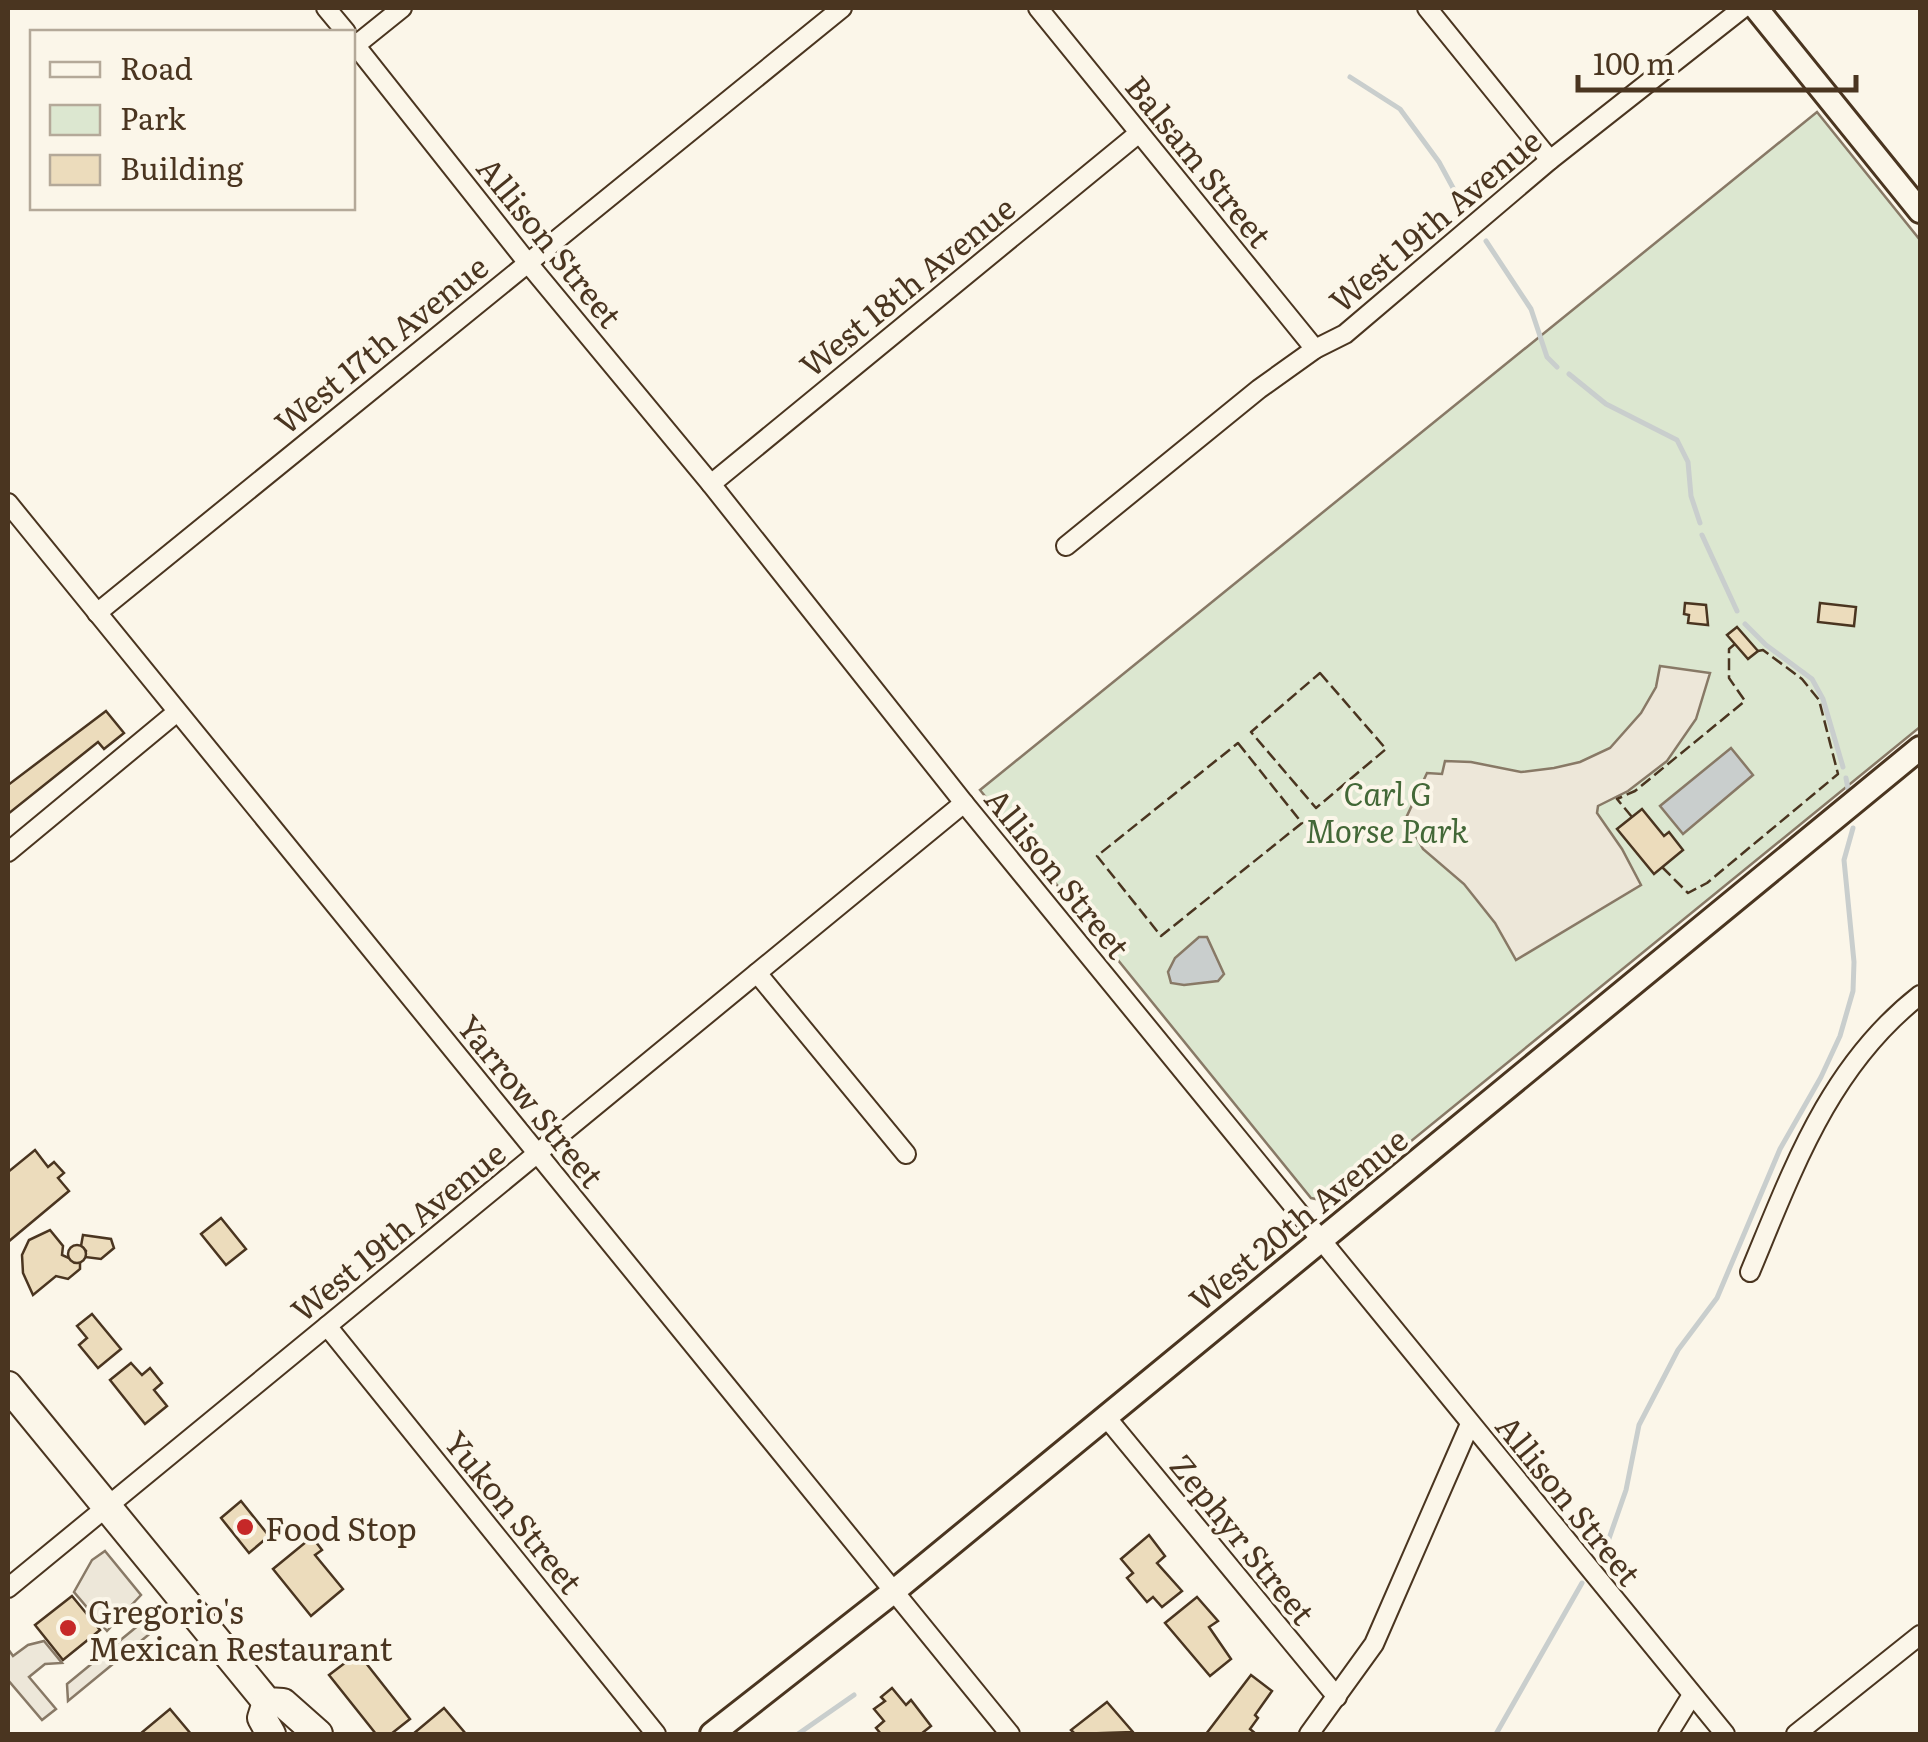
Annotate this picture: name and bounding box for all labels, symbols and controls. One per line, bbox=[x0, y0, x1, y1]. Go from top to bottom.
legend bbox=[30, 30, 355, 210]
scale bar bbox=[1578, 30, 1856, 92]
text: 100 m bbox=[1593, 40, 1675, 84]
text: Road bbox=[120, 45, 193, 89]
street label: Balsam Street bbox=[1115, 63, 1285, 257]
text: Park bbox=[120, 95, 187, 139]
street label: West 19th Avenue bbox=[1317, 116, 1551, 322]
text: Building bbox=[120, 145, 244, 189]
street label: Allison Street bbox=[467, 145, 635, 337]
street label: West 18th Avenue bbox=[788, 183, 1024, 387]
street label: West 17th Avenue bbox=[263, 242, 497, 444]
park label: Carl G Morse Park bbox=[1305, 768, 1469, 853]
street label: Allison Street bbox=[975, 776, 1143, 968]
street label: Yarrow Street bbox=[447, 1003, 617, 1197]
street label: West 20th Avenue bbox=[1177, 1115, 1417, 1321]
street label: West 19th Avenue bbox=[279, 1128, 515, 1332]
street label: Allison Street bbox=[1486, 1403, 1654, 1595]
street label: Yukon Street bbox=[434, 1419, 596, 1603]
street label: Zephyr Street bbox=[1160, 1442, 1328, 1634]
place label: Food Stop bbox=[265, 1503, 417, 1551]
marker: Food Stop bbox=[234, 1516, 256, 1538]
place label: Gregorio's Mexican Restaurant bbox=[88, 1586, 392, 1671]
marker: Gregorio's Mexican Restaurant bbox=[57, 1617, 79, 1639]

